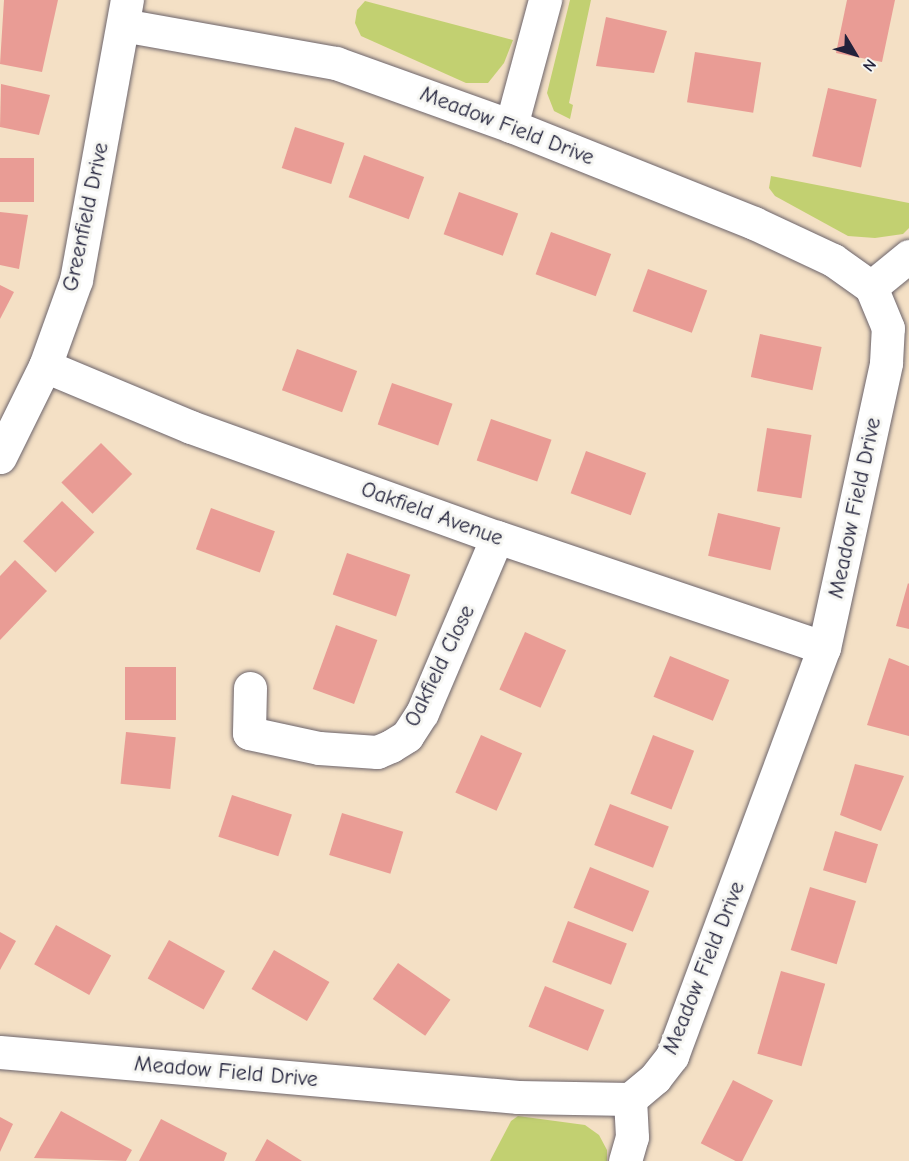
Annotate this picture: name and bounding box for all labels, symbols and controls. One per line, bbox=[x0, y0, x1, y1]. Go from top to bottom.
north arrow bbox=[825, 24, 885, 84]
text: N bbox=[859, 55, 879, 75]
street label: Meadow Field Drive bbox=[416, 81, 598, 171]
street label: Greenfield Drive bbox=[57, 140, 115, 294]
street label: Meadow Field Drive bbox=[823, 415, 887, 601]
street label: Oakfield Avenue bbox=[357, 476, 507, 552]
street label: Oakfield Close bbox=[399, 601, 481, 731]
street label: Meadow Field Drive bbox=[657, 878, 751, 1058]
street label: Meadow Field Drive bbox=[133, 1051, 319, 1093]

